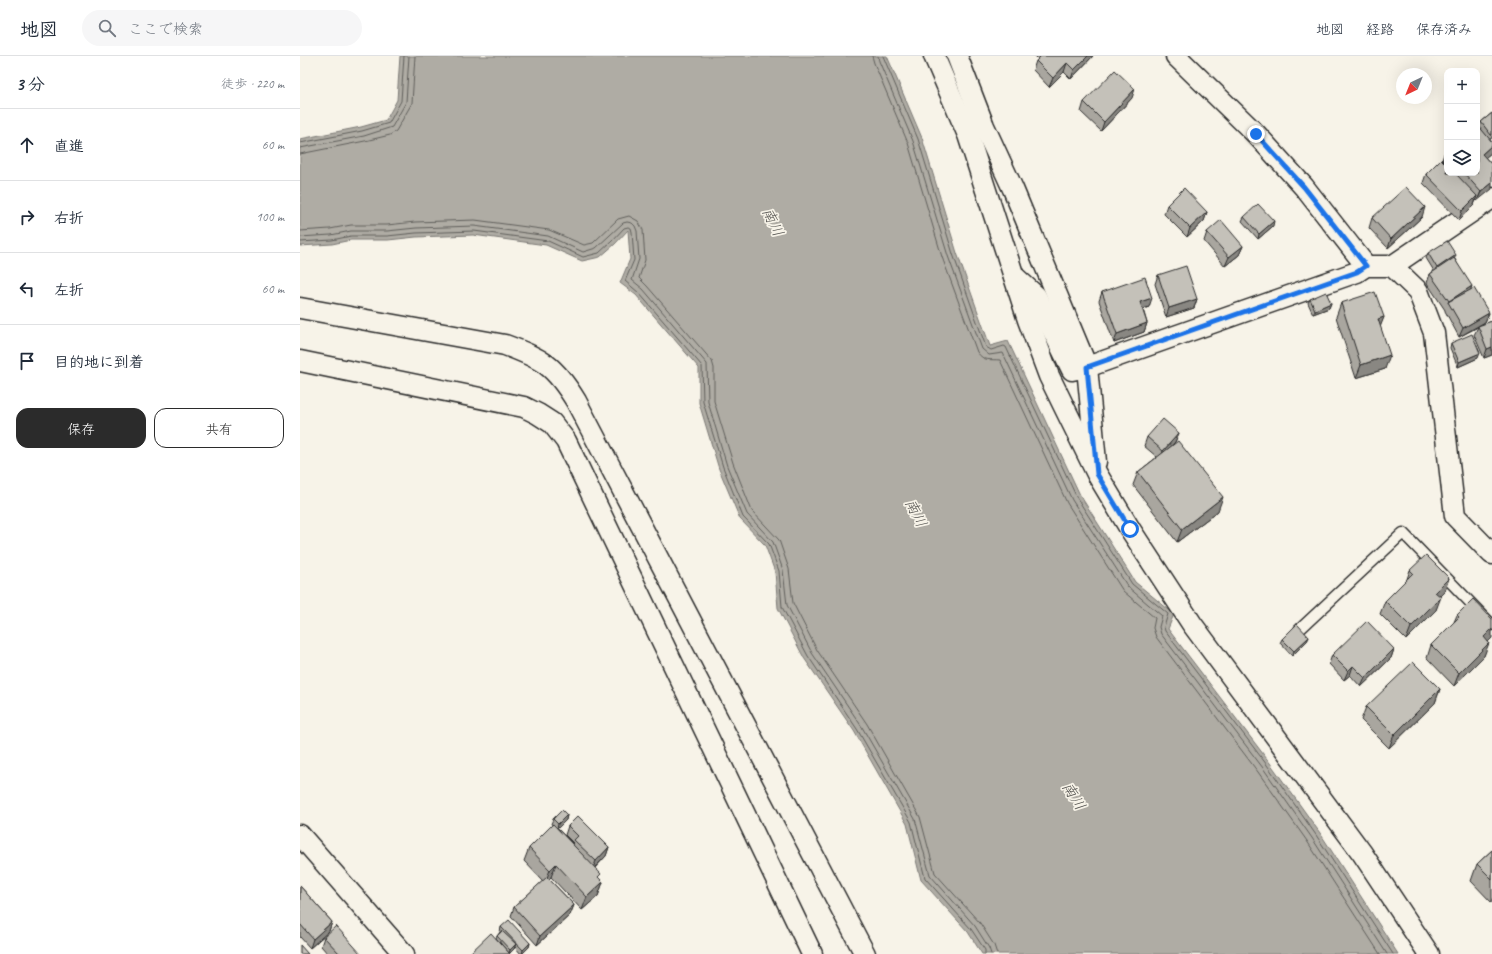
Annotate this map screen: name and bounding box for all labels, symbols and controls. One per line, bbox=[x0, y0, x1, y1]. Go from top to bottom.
search box bbox=[82, 10, 362, 46]
icon: search bbox=[96, 17, 118, 39]
text: 地図 bbox=[20, 18, 58, 42]
text: ここで検索 bbox=[128, 20, 203, 39]
text: 地図 bbox=[1316, 21, 1344, 38]
text: 経路 bbox=[1366, 21, 1394, 38]
text: 保存済み bbox=[1416, 21, 1472, 38]
north arrow bbox=[1396, 68, 1432, 104]
map controls bbox=[1444, 68, 1480, 176]
button: + bbox=[1444, 68, 1480, 104]
text: 3 分 bbox=[16, 74, 45, 95]
text: 徒歩 · 220 m bbox=[221, 76, 284, 92]
button: − bbox=[1444, 104, 1480, 140]
route end bbox=[1247, 125, 1265, 143]
icon: ahead bbox=[16, 134, 38, 156]
text: 直進 bbox=[54, 137, 84, 156]
text: 60 m bbox=[262, 137, 284, 153]
button: layers bbox=[1444, 140, 1480, 176]
water label: 南川 bbox=[757, 205, 788, 240]
icon: right bbox=[16, 206, 38, 228]
text: 右折 bbox=[54, 209, 84, 228]
text: 100 m bbox=[256, 209, 284, 225]
icon: left bbox=[16, 278, 38, 300]
text: 左折 bbox=[54, 281, 84, 300]
text: 60 m bbox=[262, 281, 284, 297]
icon: arrive bbox=[16, 350, 38, 372]
text: 目的地に到着 bbox=[54, 353, 144, 372]
button: 保存 bbox=[16, 408, 146, 448]
button: 共有 bbox=[154, 408, 284, 448]
water label: 南川 bbox=[900, 496, 931, 531]
route start bbox=[1121, 520, 1139, 538]
water label: 南川 bbox=[1058, 779, 1090, 814]

